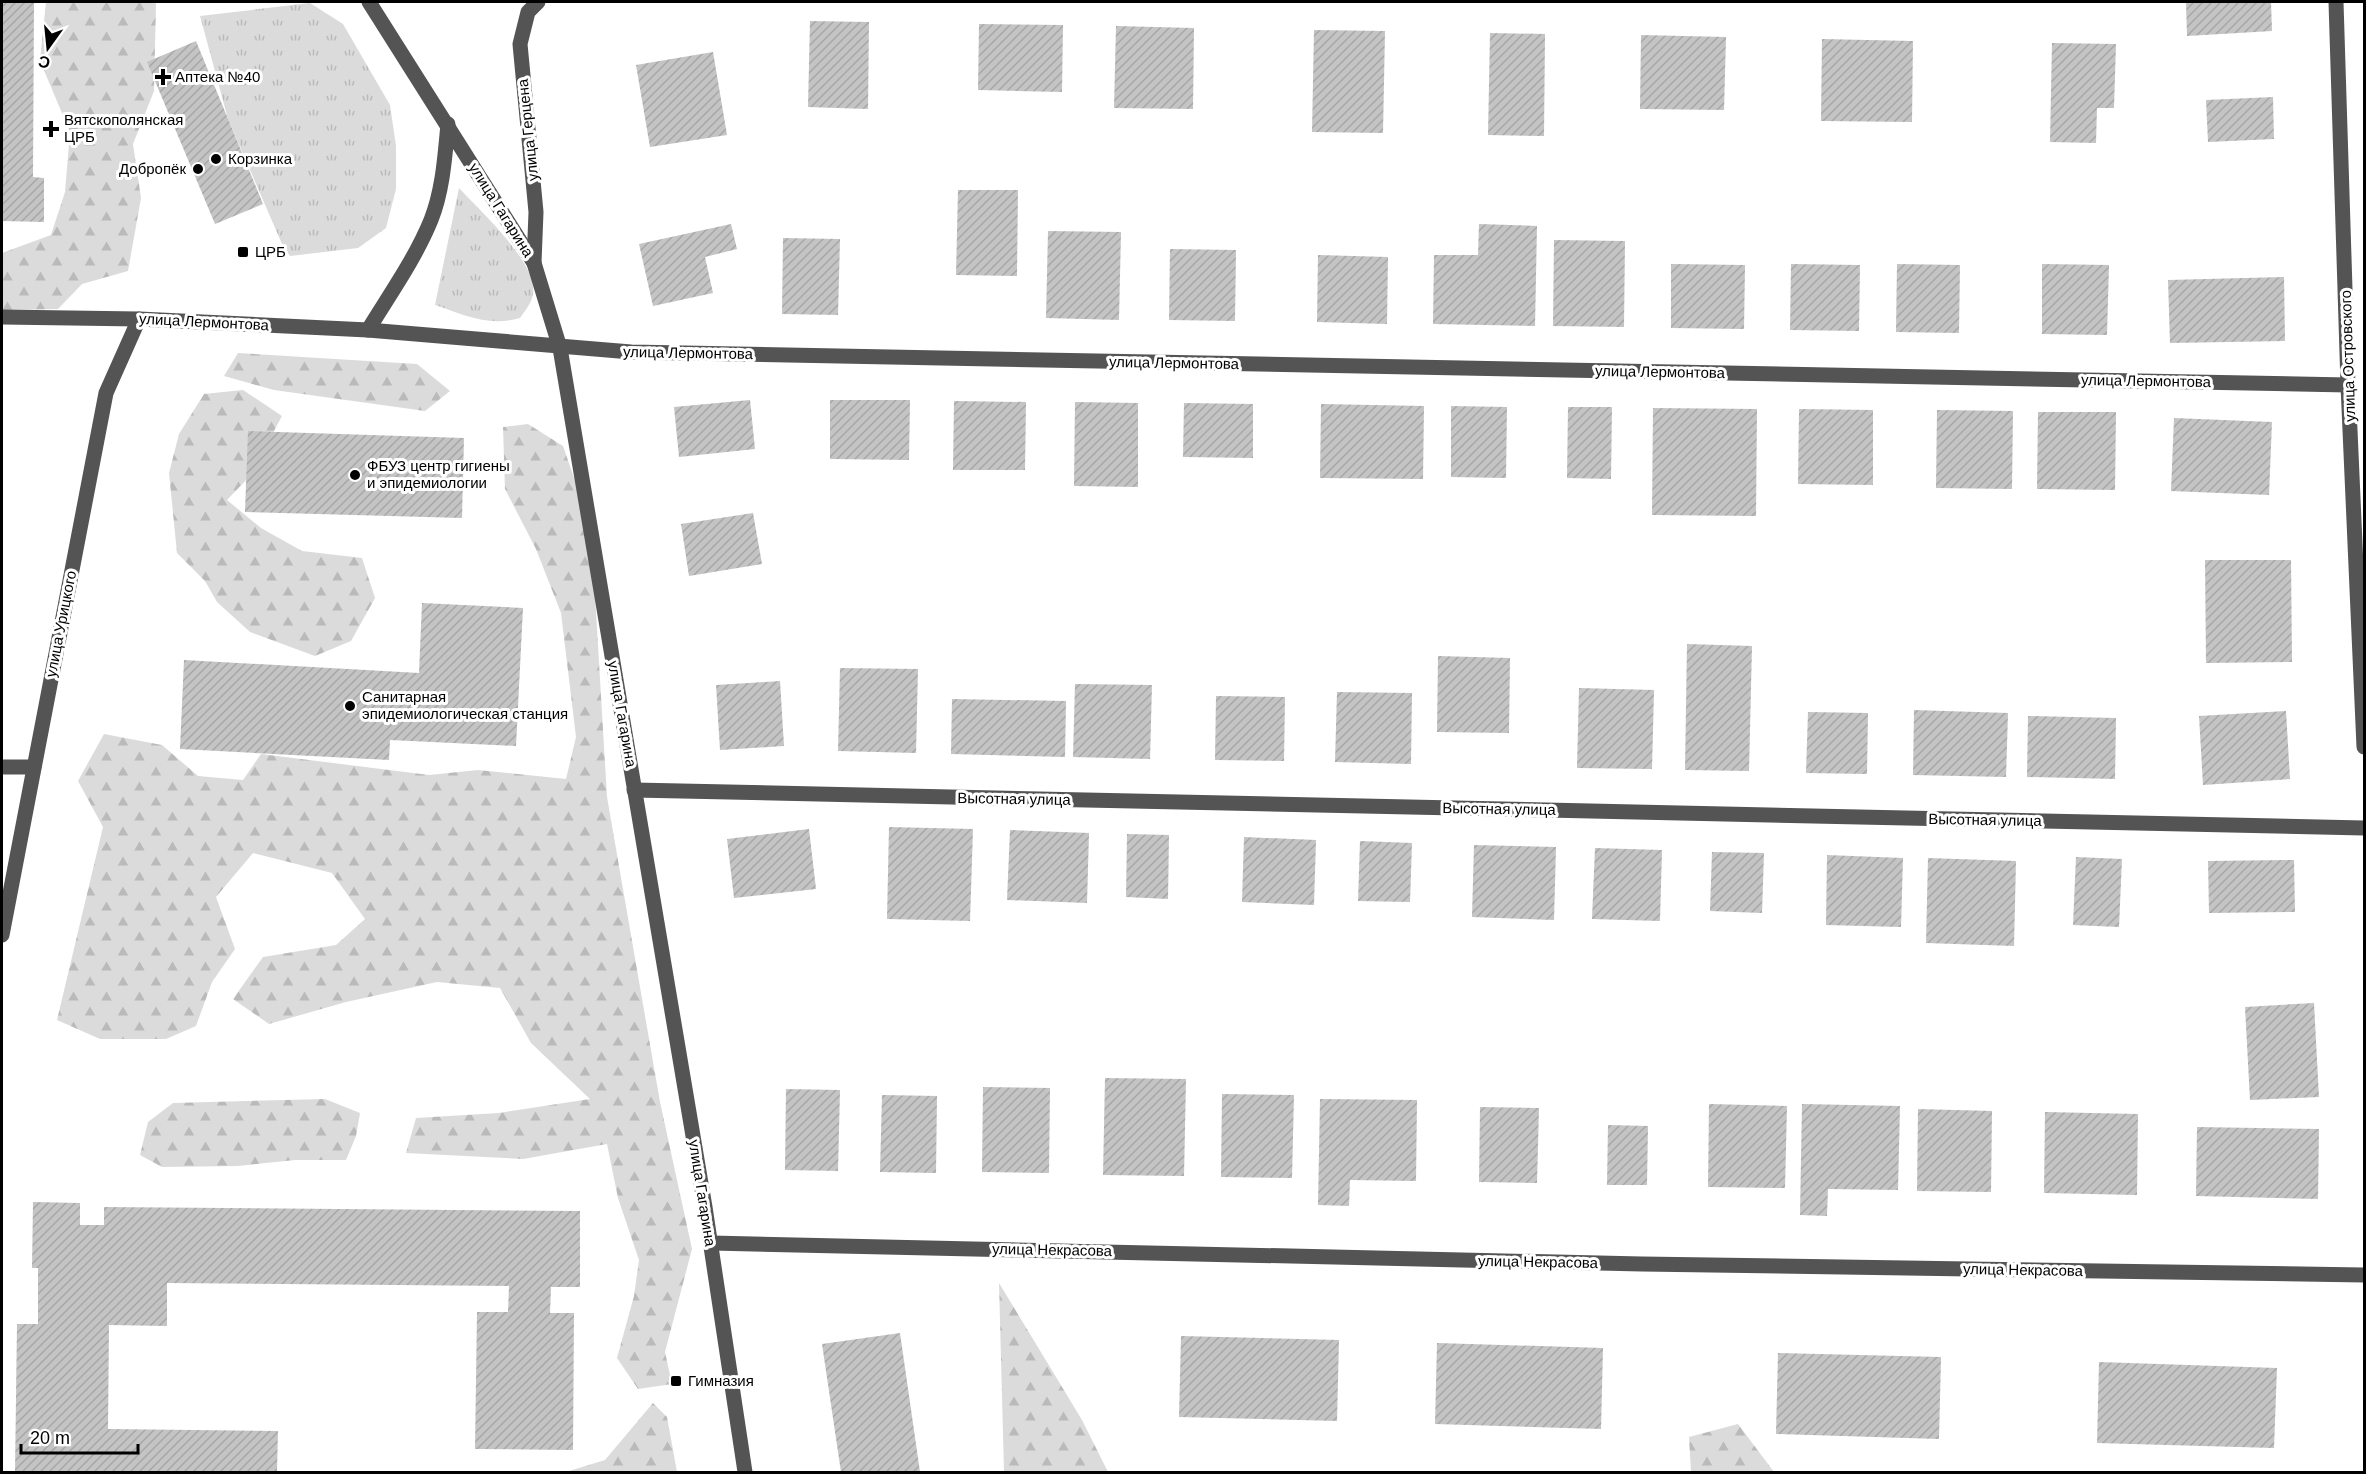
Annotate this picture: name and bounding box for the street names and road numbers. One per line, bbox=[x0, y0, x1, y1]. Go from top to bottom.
street label: улица Герцена bbox=[514, 77, 541, 182]
street label: улица Гагарина bbox=[466, 159, 538, 261]
street label: улица Островского bbox=[2337, 290, 2358, 422]
street label: улица Лермонтова bbox=[139, 310, 270, 333]
street label: улица Лермонтова bbox=[623, 343, 754, 362]
street label: улица Лермонтова bbox=[1109, 353, 1240, 372]
street label: улица Лермонтова bbox=[1595, 362, 1726, 381]
street label: улица Лермонтова bbox=[2081, 371, 2212, 390]
street label: улица Урицкого bbox=[42, 569, 79, 679]
street label: улица Гагарина bbox=[605, 659, 640, 769]
street label: Высотная улица bbox=[957, 789, 1072, 808]
street label: Высотная улица bbox=[1442, 799, 1557, 818]
street label: Высотная улица bbox=[1928, 810, 2043, 829]
street label: улица Гагарина bbox=[686, 1138, 719, 1248]
street label: улица Некрасова bbox=[992, 1240, 1113, 1259]
street label: улица Некрасова bbox=[1478, 1252, 1599, 1271]
street label: улица Некрасова bbox=[1963, 1260, 2084, 1279]

